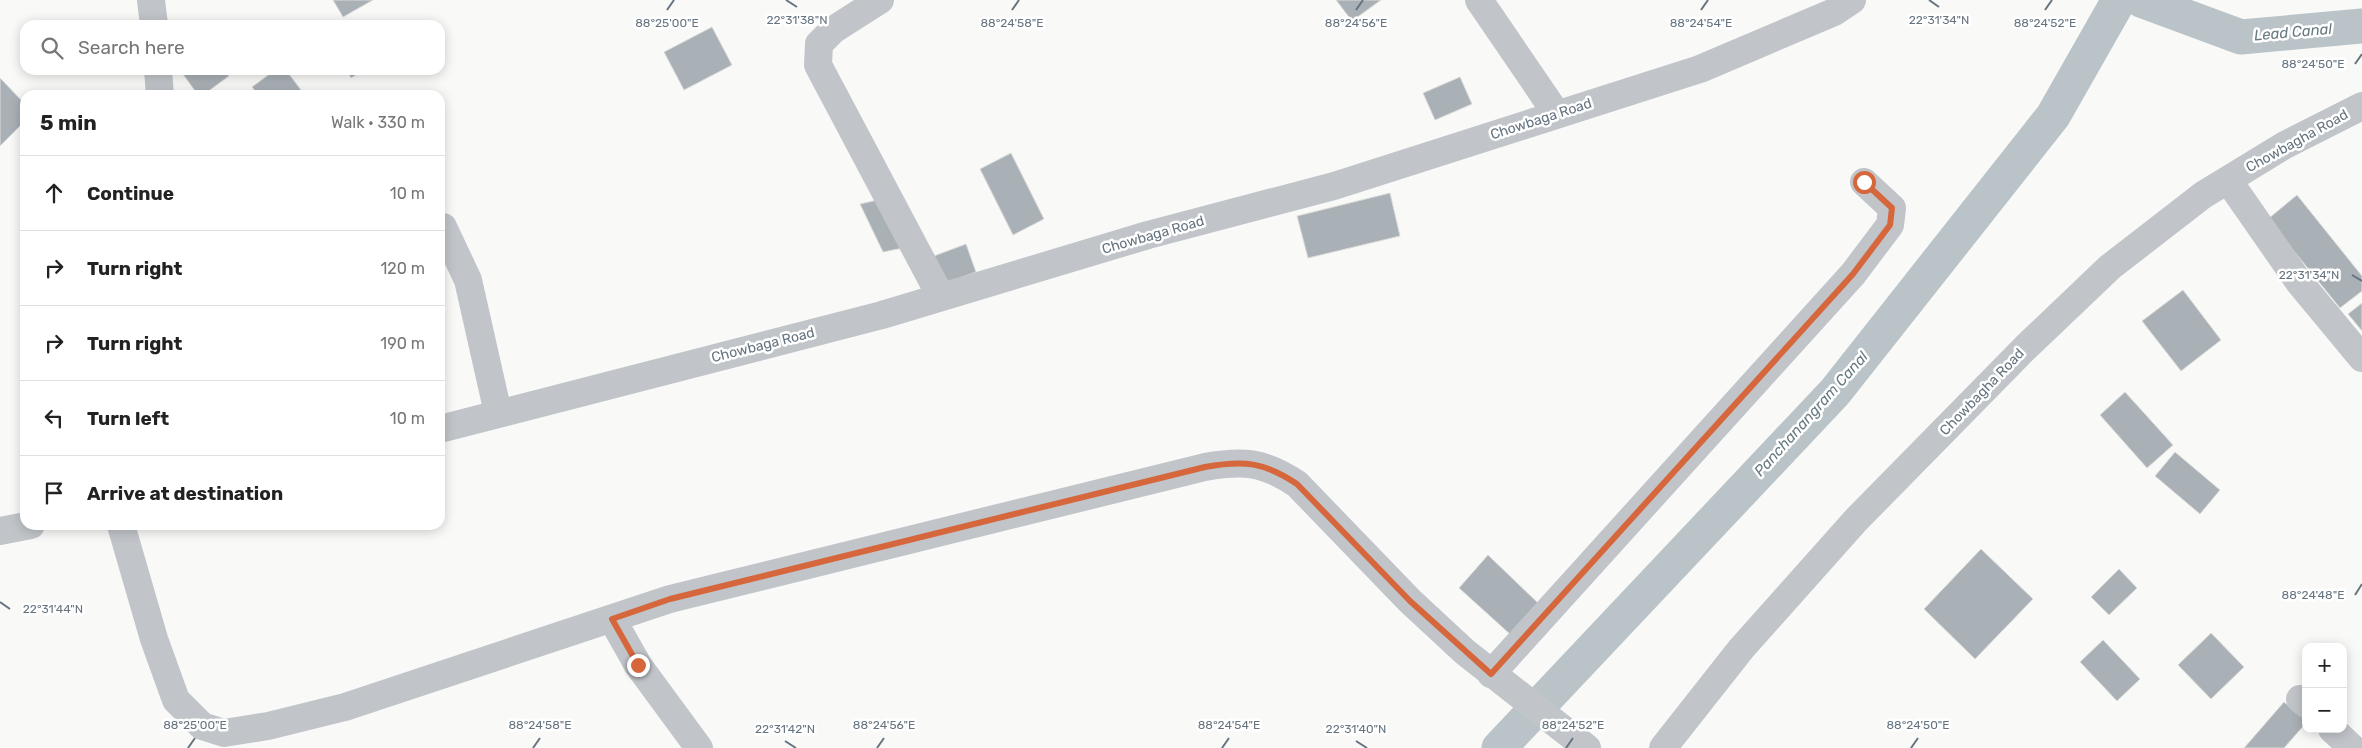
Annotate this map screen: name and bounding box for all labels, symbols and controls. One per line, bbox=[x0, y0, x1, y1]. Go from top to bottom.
text: 22°31'38"N bbox=[766, 13, 828, 27]
text: 22°31'34"N bbox=[1909, 13, 1969, 27]
text: 88°25'00"E bbox=[635, 16, 699, 30]
text: 88°24'58"E bbox=[980, 16, 1044, 30]
text: 88°24'56"E bbox=[1325, 16, 1387, 30]
text: 88°24'54"E bbox=[1670, 16, 1732, 30]
text: 88°24'52"E bbox=[2014, 16, 2076, 30]
search box bbox=[20, 20, 445, 75]
water label: Lead Canal bbox=[2253, 20, 2333, 44]
icon: search bbox=[38, 34, 66, 62]
text: Search here bbox=[78, 36, 185, 59]
text: 88°24'50"E bbox=[2281, 57, 2345, 71]
street label: Chowbaga Road bbox=[1488, 95, 1594, 143]
street label: Chowbagha Road bbox=[2243, 106, 2351, 176]
text: 5 min bbox=[40, 110, 97, 135]
text: Walk · 330 m bbox=[331, 113, 425, 132]
route start bbox=[1853, 171, 1876, 194]
icon: ahead bbox=[40, 179, 68, 207]
text: Continue bbox=[87, 182, 174, 205]
text: 10 m bbox=[390, 184, 425, 203]
street label: Chowbaga Road bbox=[1100, 212, 1206, 258]
icon: right bbox=[40, 254, 68, 282]
text: Turn right bbox=[87, 257, 182, 280]
text: 120 m bbox=[380, 259, 425, 278]
text: 22°31'34"N bbox=[2279, 268, 2339, 282]
street label: Chowbaga Road bbox=[710, 324, 816, 366]
icon: right bbox=[40, 329, 68, 357]
text: Turn right bbox=[87, 332, 182, 355]
text: 190 m bbox=[380, 334, 425, 353]
street label: Chowbagha Road bbox=[1936, 345, 2028, 439]
water label: Panchanangram Canal bbox=[1750, 348, 1872, 480]
icon: left bbox=[40, 404, 68, 432]
text: Turn left bbox=[87, 407, 169, 430]
text: 10 m bbox=[390, 409, 425, 428]
icon: arrive bbox=[40, 479, 68, 507]
text: Arrive at destination bbox=[87, 482, 283, 505]
text: 88°24'48"E bbox=[2282, 588, 2344, 602]
text: 22°31'44"N bbox=[23, 602, 83, 616]
map controls bbox=[2302, 643, 2347, 733]
button: + bbox=[2302, 643, 2347, 688]
route end bbox=[627, 654, 650, 677]
button: − bbox=[2302, 688, 2347, 733]
text: 88°25'00"E bbox=[163, 718, 227, 732]
text: 88°24'58"E bbox=[508, 718, 572, 732]
text: 88°24'56"E bbox=[853, 718, 915, 732]
text: 88°24'54"E bbox=[1198, 718, 1260, 732]
text: 88°24'52"E bbox=[1542, 718, 1604, 732]
text: 88°24'50"E bbox=[1886, 718, 1950, 732]
text: 22°31'42"N bbox=[755, 722, 815, 736]
text: 22°31'40"N bbox=[1326, 722, 1386, 736]

